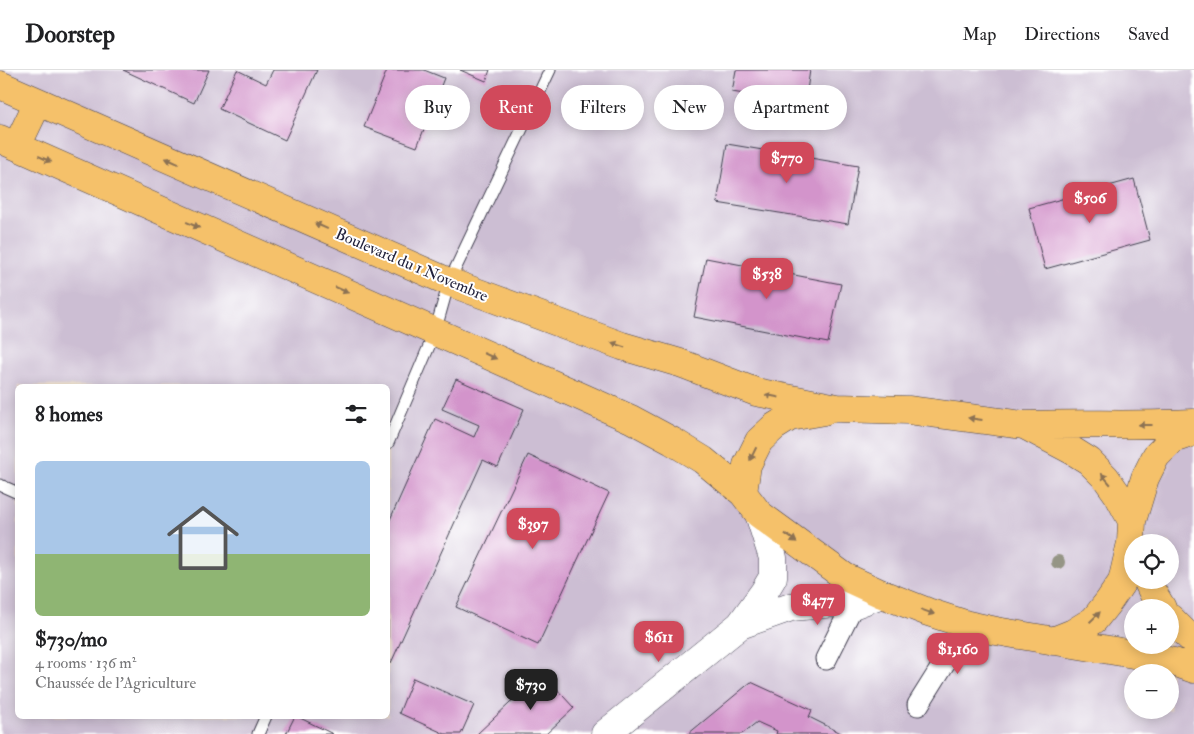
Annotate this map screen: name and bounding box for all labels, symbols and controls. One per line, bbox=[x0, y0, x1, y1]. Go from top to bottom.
text: Doorstep bbox=[25, 19, 115, 50]
text: Map bbox=[963, 23, 996, 46]
text: Directions bbox=[1024, 23, 1100, 46]
text: Saved bbox=[1128, 23, 1169, 46]
chip: Buy bbox=[405, 85, 470, 130]
chip: Rent bbox=[480, 85, 551, 130]
chip: Filters bbox=[561, 85, 644, 130]
chip: New bbox=[654, 85, 724, 130]
chip: Apartment bbox=[734, 85, 847, 130]
pin: $770 bbox=[757, 142, 817, 184]
text: $770 bbox=[771, 148, 803, 168]
one-way arrow bbox=[38, 155, 52, 163]
one-way arrow bbox=[165, 156, 179, 164]
pin: $506 bbox=[1060, 182, 1120, 224]
text: $506 bbox=[1074, 188, 1106, 208]
one-way arrow bbox=[186, 221, 200, 229]
one-way arrow bbox=[314, 221, 328, 229]
street label: Boulevard du 1 Novembre bbox=[332, 224, 491, 306]
pin: $538 bbox=[737, 258, 797, 300]
text: $538 bbox=[752, 264, 782, 284]
one-way arrow bbox=[335, 287, 349, 295]
one-way arrow bbox=[611, 340, 626, 348]
one-way arrow bbox=[483, 353, 497, 361]
one-way arrow bbox=[764, 391, 780, 399]
icon: filters bbox=[342, 400, 370, 428]
text: 8 homes bbox=[35, 401, 103, 428]
one-way arrow bbox=[967, 415, 983, 423]
one-way arrow bbox=[1137, 421, 1153, 429]
one-way arrow bbox=[749, 447, 757, 461]
one-way arrow bbox=[1101, 473, 1112, 486]
icon: home bbox=[158, 493, 248, 583]
pin: $397 bbox=[503, 508, 563, 550]
text: $397 bbox=[518, 514, 548, 534]
one-way arrow bbox=[784, 533, 798, 543]
map controls bbox=[1124, 534, 1179, 719]
button: locate bbox=[1124, 534, 1179, 589]
pin: $477 bbox=[788, 584, 848, 626]
text: $477 bbox=[802, 590, 834, 610]
button: + bbox=[1124, 599, 1179, 654]
one-way arrow bbox=[921, 608, 936, 616]
one-way arrow bbox=[1089, 611, 1101, 623]
pin: $611 bbox=[629, 620, 689, 663]
text: $730/mo bbox=[35, 626, 107, 653]
text: $611 bbox=[645, 627, 673, 647]
pin: $1,160 bbox=[917, 632, 999, 675]
text: $1,160 bbox=[938, 639, 978, 659]
text: 4 rooms · 136 m² bbox=[35, 653, 136, 673]
button: − bbox=[1124, 664, 1179, 719]
pin: $730 bbox=[501, 668, 561, 711]
text: Chaussée de l'Agriculture bbox=[35, 673, 196, 693]
text: $730 bbox=[516, 675, 546, 695]

